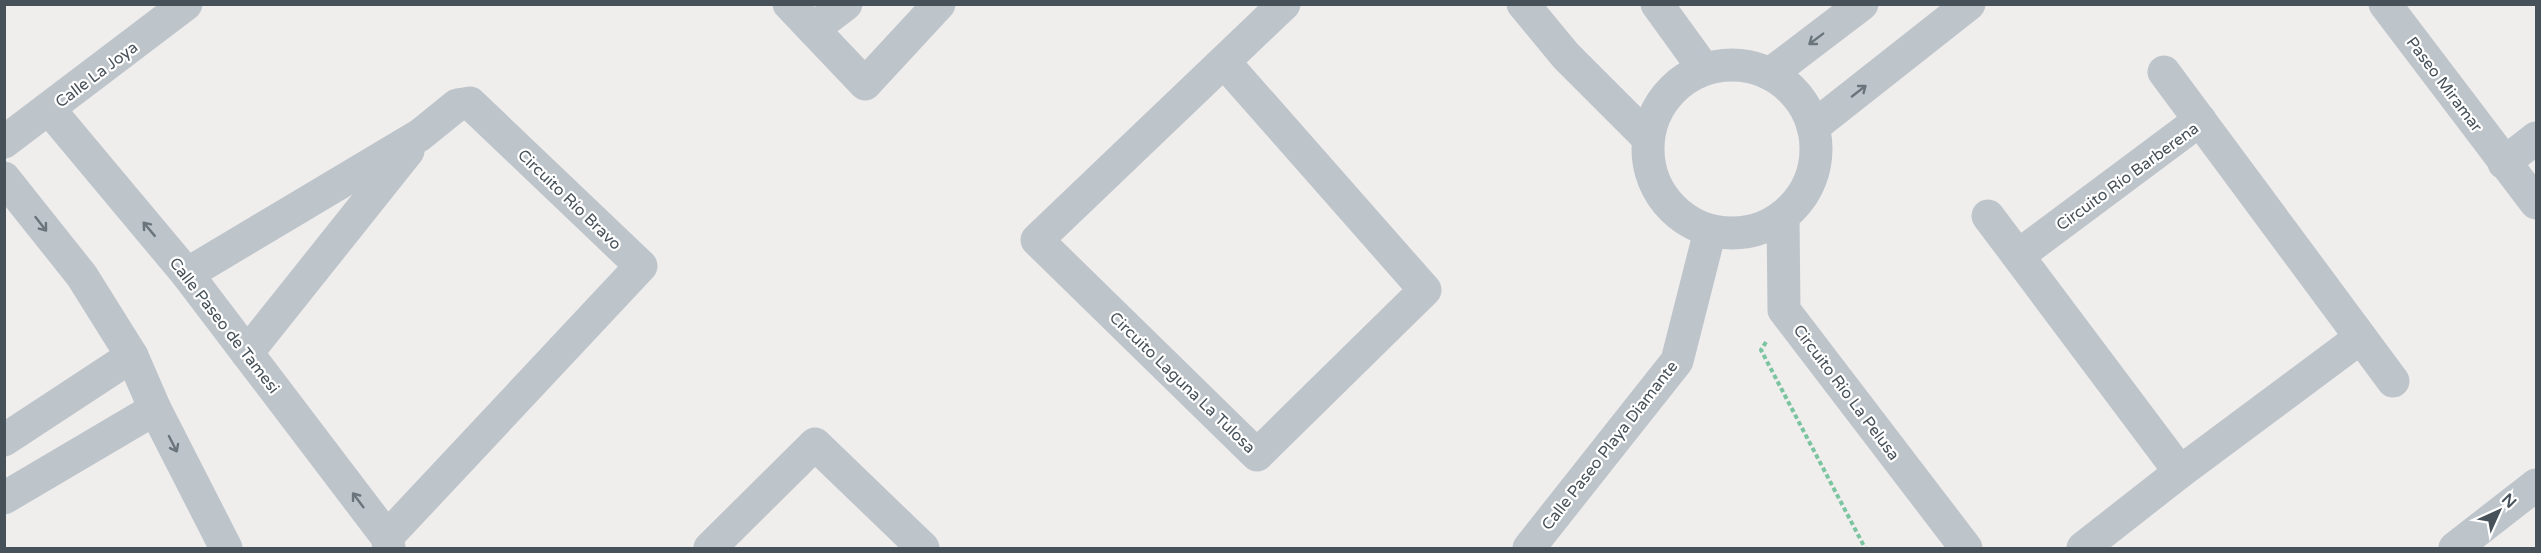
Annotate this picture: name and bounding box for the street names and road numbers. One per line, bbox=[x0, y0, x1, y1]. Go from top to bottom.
street label: Paseo Miramar bbox=[2402, 33, 2487, 137]
street label: Calle La Joya bbox=[51, 37, 142, 112]
street label: Circuito Río Barberena bbox=[2052, 118, 2203, 235]
street label: Circuito Río Bravo bbox=[513, 145, 625, 254]
street label: Calle Paseo de Tamesi bbox=[165, 253, 284, 398]
street label: Circuito Laguna La Tulosa bbox=[1105, 308, 1260, 458]
street label: Circuito Rio La Pelusa bbox=[1789, 321, 1904, 464]
street label: Calle Paseo Playa Diamante bbox=[1537, 357, 1682, 534]

